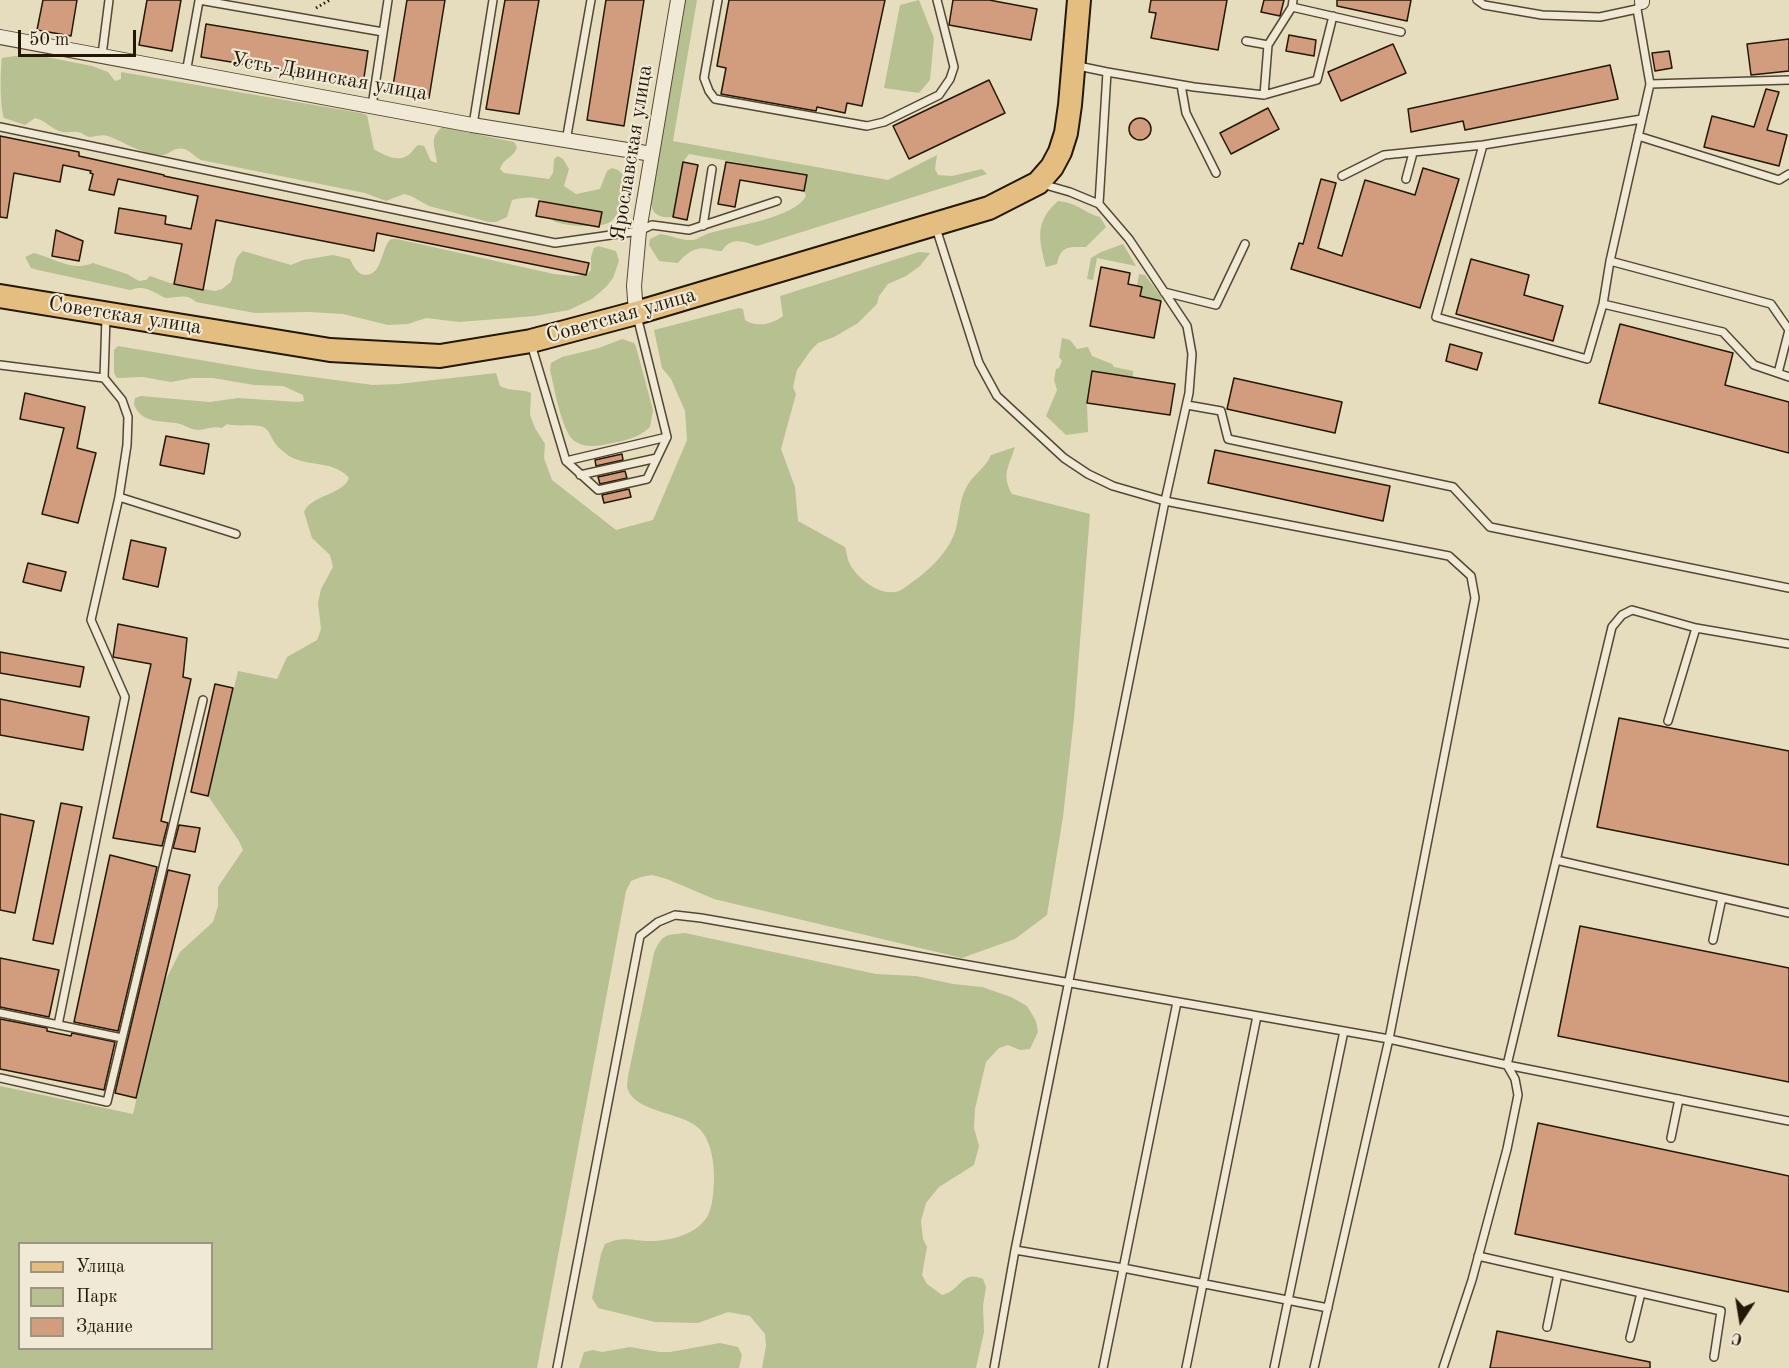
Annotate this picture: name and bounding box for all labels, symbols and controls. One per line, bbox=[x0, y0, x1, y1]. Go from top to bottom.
scale bar bbox=[21, 18, 140, 56]
text: 50 m bbox=[29, 31, 69, 49]
street label: Усть-Двинская улица bbox=[229, 47, 429, 107]
street label: Ярославская улица bbox=[606, 63, 658, 243]
street label: Советская улица bbox=[543, 283, 699, 349]
street label: Советская улица bbox=[47, 291, 203, 341]
legend bbox=[18, 1242, 213, 1350]
text: Улица bbox=[76, 1258, 125, 1276]
text: Парк bbox=[76, 1288, 117, 1306]
north arrow bbox=[1711, 1290, 1771, 1350]
text: Здание bbox=[76, 1318, 133, 1336]
text: С bbox=[1730, 1329, 1744, 1347]

